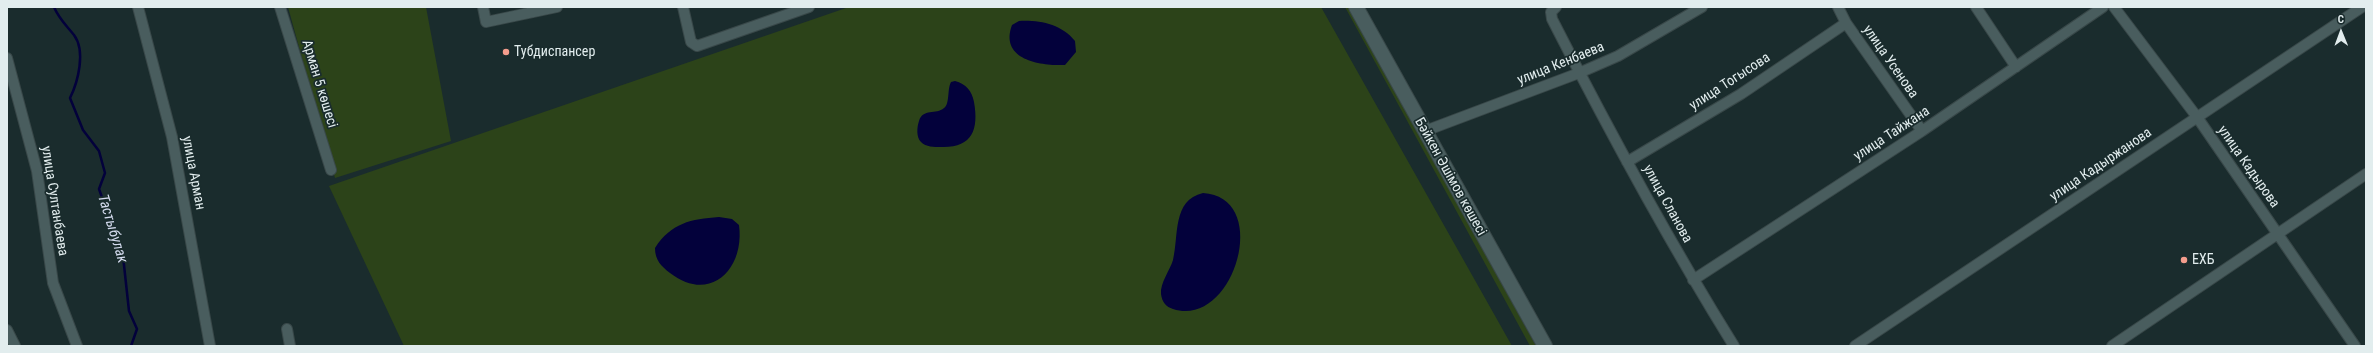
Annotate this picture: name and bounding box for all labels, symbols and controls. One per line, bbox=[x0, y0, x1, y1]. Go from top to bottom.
north arrow bbox=[2321, 12, 2361, 52]
text: С bbox=[2338, 13, 2344, 26]
street label: улица Усенова bbox=[1859, 22, 1921, 102]
street label: Арман 5 көшесі bbox=[298, 38, 340, 130]
street label: улица Кенбаева bbox=[1515, 39, 1607, 89]
place label: Тубдиспансер bbox=[514, 44, 595, 60]
marker: Тубдиспансер bbox=[501, 47, 511, 57]
street label: улица Тогысова bbox=[1687, 50, 1773, 114]
street label: улица Тайжана bbox=[1851, 103, 1933, 165]
street label: Бәйкен Әшімов көшесі bbox=[1411, 115, 1489, 239]
street label: улица Кадырова bbox=[2213, 123, 2283, 211]
street label: улица Кадыржанова bbox=[2047, 125, 2155, 205]
street label: улица Арман bbox=[178, 135, 208, 211]
street label: улица Султанбаева bbox=[37, 145, 71, 257]
street label: улица Сланова bbox=[1639, 162, 1695, 246]
water label: Тастыбулак bbox=[93, 193, 131, 265]
place label: ЕХБ bbox=[2192, 252, 2214, 268]
marker: ЕХБ bbox=[2179, 255, 2189, 265]

